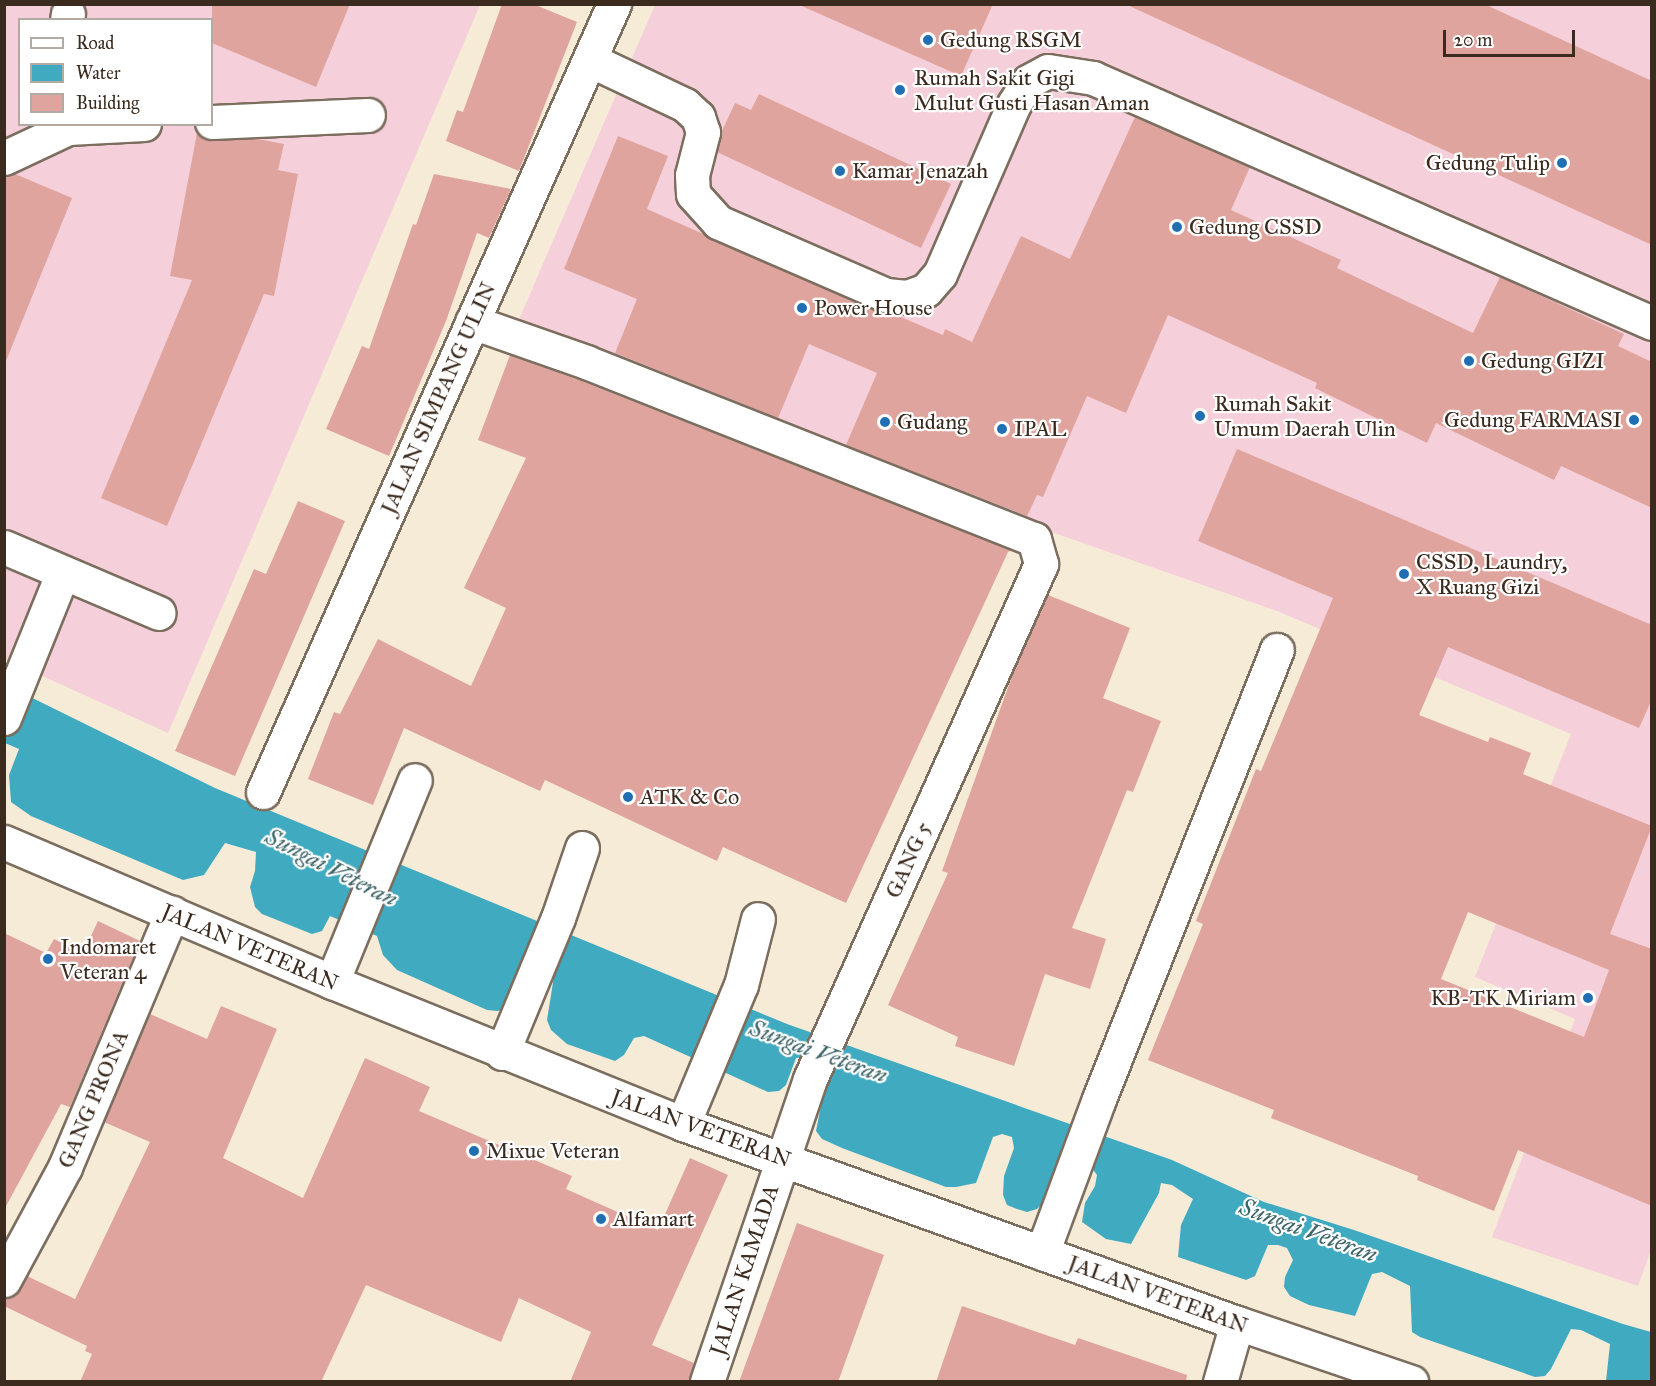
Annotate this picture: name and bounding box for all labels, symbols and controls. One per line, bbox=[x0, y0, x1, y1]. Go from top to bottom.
legend bbox=[18, 18, 213, 126]
scale bar bbox=[1446, 18, 1578, 56]
place label: Gedung RSGM bbox=[940, 27, 1082, 53]
text: 20 m bbox=[1454, 29, 1492, 51]
text: Road bbox=[76, 32, 114, 54]
marker: Gedung RSGM bbox=[921, 33, 935, 47]
text: Water bbox=[76, 62, 120, 84]
place label: Rumah Sakit Gigi Mulut Gusti Hasan Aman bbox=[914, 64, 1149, 116]
marker: Rumah Sakit Gigi Mulut Gusti Hasan Aman bbox=[891, 81, 909, 99]
text: Building bbox=[76, 92, 139, 114]
place label: Gedung Tulip bbox=[1426, 150, 1550, 176]
marker: Gedung Tulip bbox=[1555, 156, 1569, 170]
place label: Kamar Jenazah bbox=[852, 158, 988, 184]
marker: Kamar Jenazah bbox=[833, 164, 847, 178]
place label: Gedung CSSD bbox=[1189, 214, 1322, 240]
marker: Gedung CSSD bbox=[1170, 220, 1184, 234]
street label: JALAN SIMPANG ULIN bbox=[375, 278, 501, 518]
place label: Power House bbox=[814, 295, 933, 321]
marker: Power House bbox=[795, 301, 809, 315]
place label: Gedung GIZI bbox=[1481, 348, 1605, 374]
marker: Gedung GIZI bbox=[1462, 354, 1476, 368]
place label: Rumah Sakit Umum Daerah Ulin bbox=[1214, 390, 1396, 442]
marker: Rumah Sakit Umum Daerah Ulin bbox=[1191, 407, 1209, 425]
place label: Gedung FARMASI bbox=[1444, 407, 1622, 433]
place label: Gudang bbox=[897, 409, 967, 435]
marker: Gedung FARMASI bbox=[1627, 413, 1641, 427]
marker: Gudang bbox=[878, 415, 892, 429]
place label: IPAL bbox=[1014, 416, 1067, 442]
marker: IPAL bbox=[995, 422, 1009, 436]
place label: CSSD, Laundry, X Ruang Gizi bbox=[1416, 548, 1567, 600]
marker: CSSD, Laundry, X Ruang Gizi bbox=[1397, 567, 1411, 581]
place label: ATK & Co bbox=[640, 784, 739, 810]
marker: ATK & Co bbox=[621, 790, 635, 804]
street label: GANG 5 bbox=[880, 818, 936, 902]
water label: Sungai Veteran bbox=[260, 822, 402, 914]
street label: JALAN VETERAN bbox=[158, 898, 342, 996]
place label: Indomaret Veteran 4 bbox=[60, 933, 156, 984]
marker: Indomaret Veteran 4 bbox=[41, 952, 55, 966]
place label: KB-TK Miriam bbox=[1431, 985, 1576, 1011]
marker: KB-TK Miriam bbox=[1581, 991, 1595, 1005]
water label: Sungai Veteran bbox=[745, 1014, 891, 1090]
street label: GANG PRONA bbox=[52, 1026, 134, 1172]
street label: JALAN VETERAN bbox=[607, 1083, 795, 1173]
place label: Mixue Veteran bbox=[486, 1138, 619, 1164]
marker: Mixue Veteran bbox=[467, 1144, 481, 1158]
street label: JALAN KAMADA bbox=[704, 1181, 784, 1359]
water label: Sungai Veteran bbox=[1235, 1193, 1381, 1269]
place label: Alfamart bbox=[613, 1206, 694, 1232]
marker: Alfamart bbox=[594, 1212, 608, 1226]
street label: JALAN VETERAN bbox=[1064, 1249, 1252, 1339]

